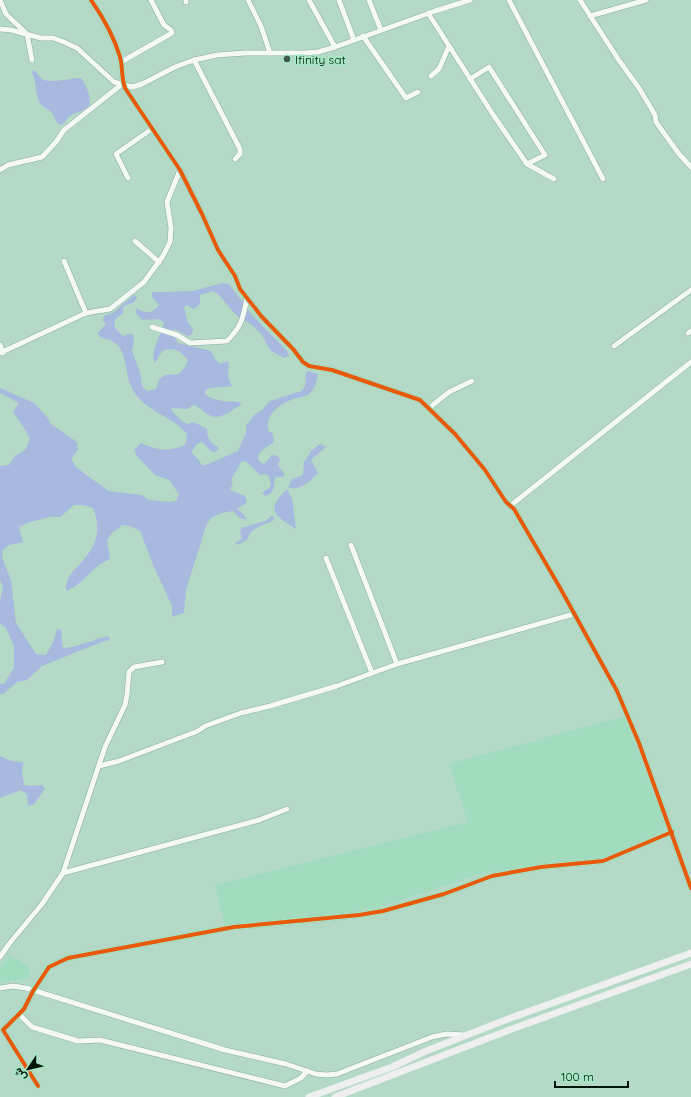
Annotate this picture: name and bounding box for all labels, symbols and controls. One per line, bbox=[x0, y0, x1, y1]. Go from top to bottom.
place label: Ifinity sat bbox=[295, 52, 346, 67]
marker: Ifinity sat bbox=[282, 54, 292, 64]
north arrow bbox=[8, 1049, 48, 1089]
scale bar bbox=[555, 1063, 628, 1089]
text: ش bbox=[10, 1065, 29, 1084]
text: 100 m bbox=[561, 1069, 594, 1084]

